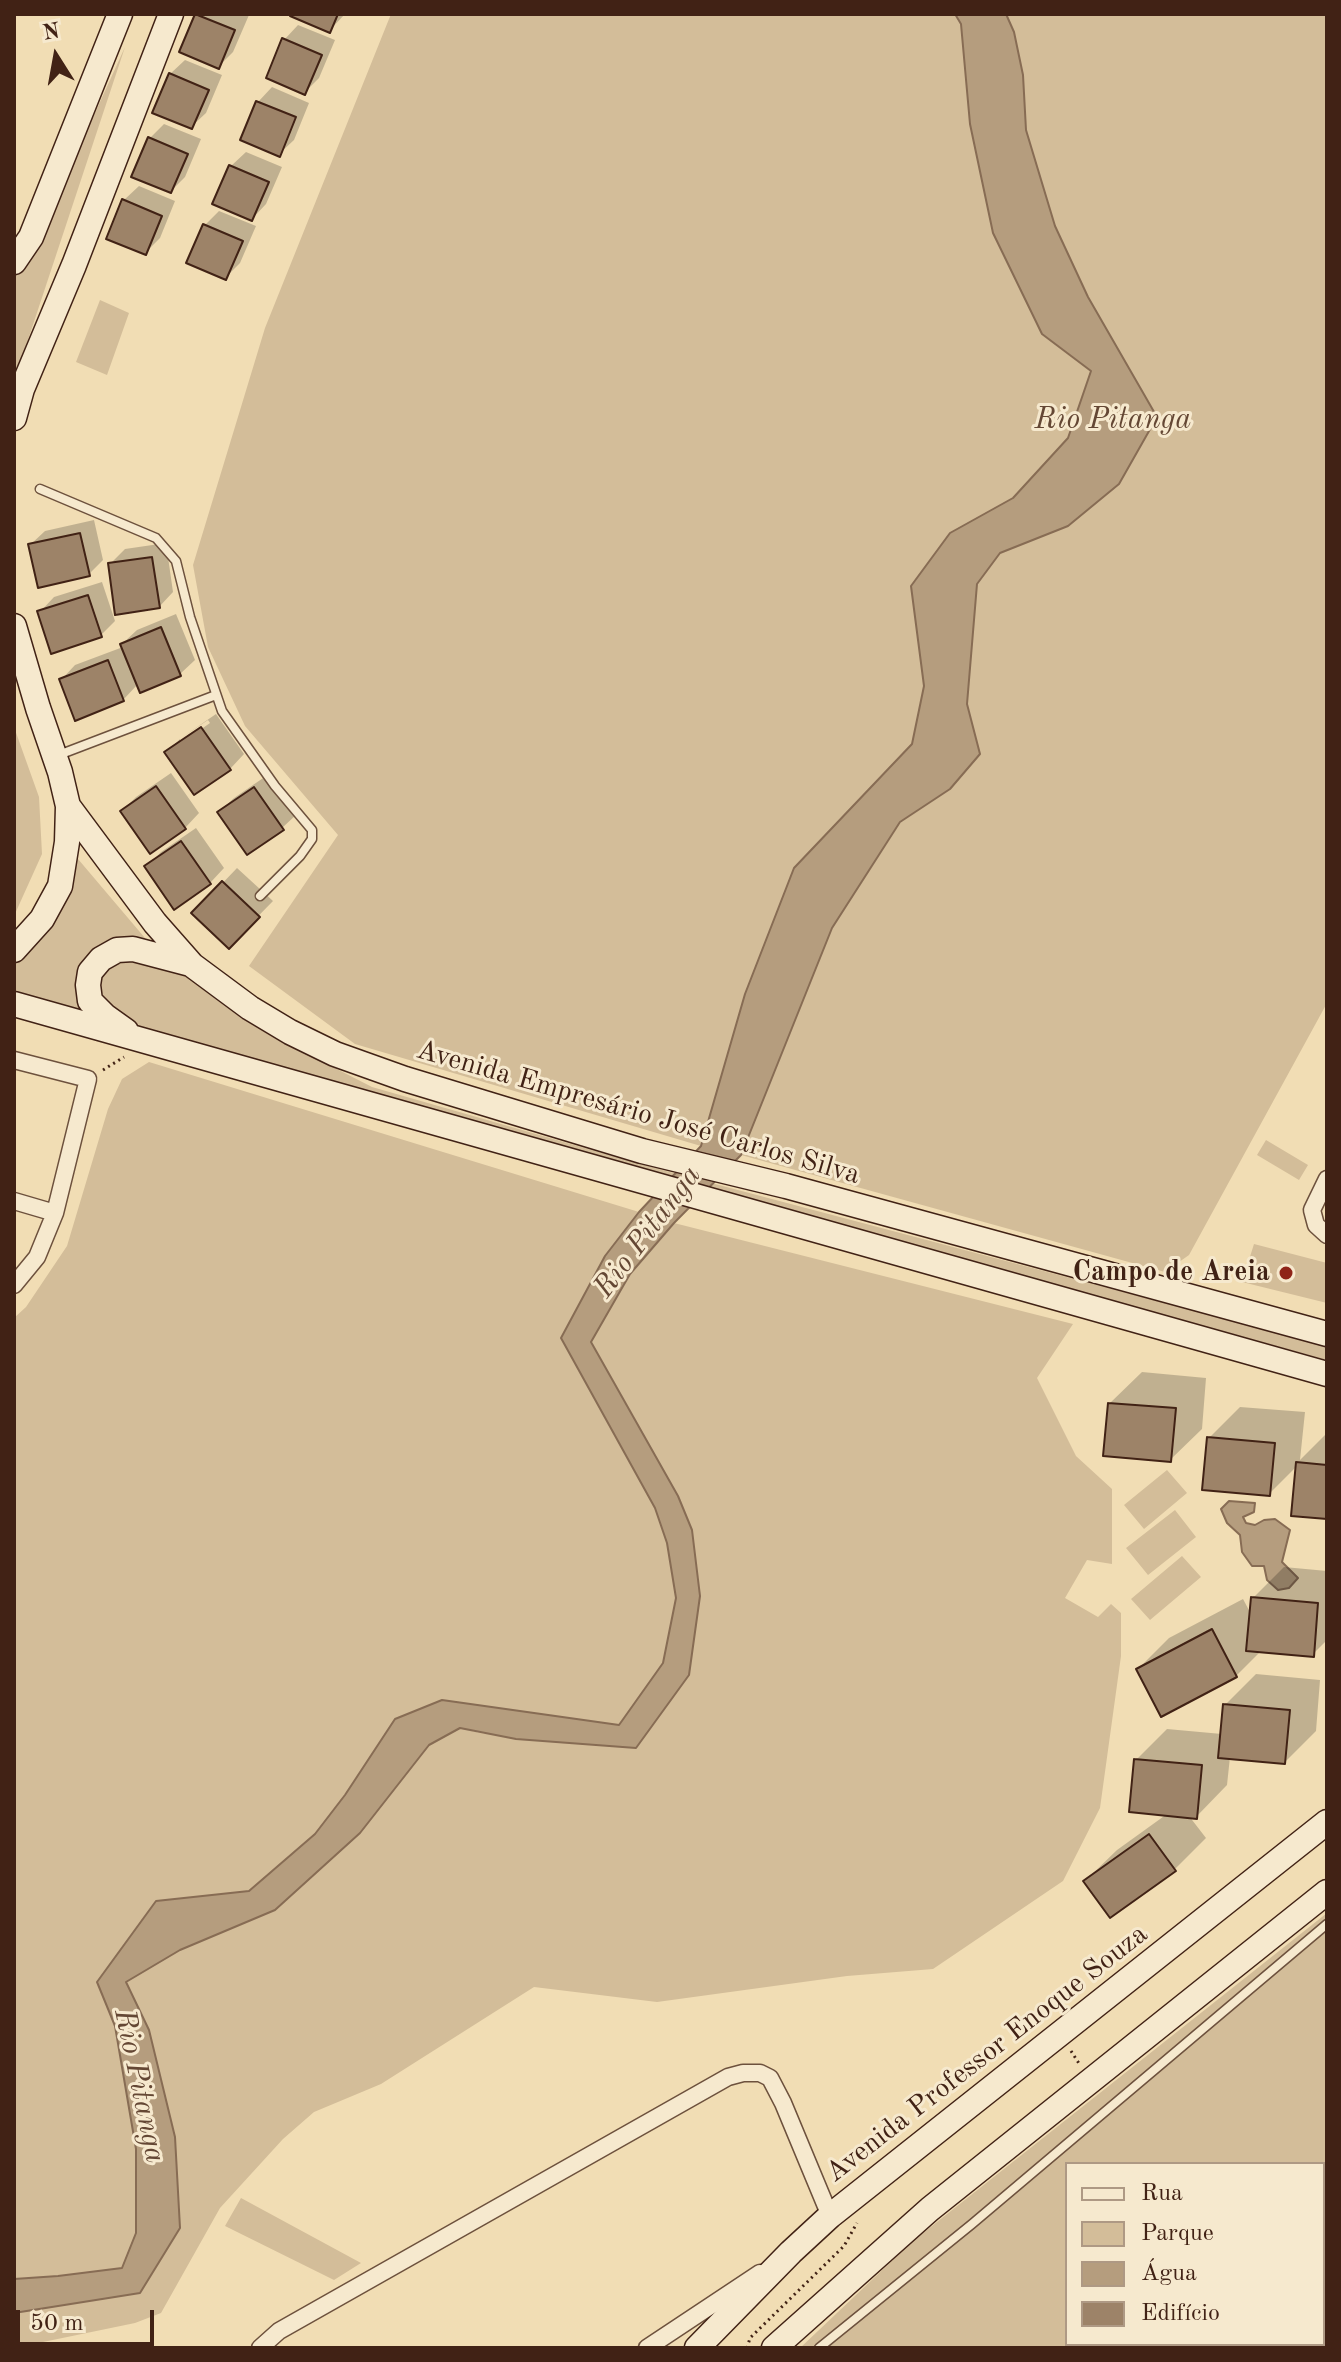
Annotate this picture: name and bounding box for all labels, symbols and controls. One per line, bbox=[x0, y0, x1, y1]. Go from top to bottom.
north arrow bbox=[16, 16, 96, 96]
text: N bbox=[41, 20, 62, 45]
water label: Rio Pitanga bbox=[1035, 402, 1191, 438]
street label: Avenida Empresário José Carlos Silva bbox=[412, 1033, 864, 1193]
water label: Rio Pitanga bbox=[586, 1159, 710, 1305]
place label: Campo de Areia bbox=[1073, 1256, 1270, 1290]
marker: Campo de Areia bbox=[1277, 1264, 1295, 1282]
street label: Avenida Professor Enoque Souza bbox=[819, 1918, 1155, 2190]
water label: Rio Pitanga bbox=[105, 2006, 173, 2166]
legend bbox=[1065, 2162, 1325, 2346]
text: Rua bbox=[1141, 2182, 1183, 2206]
text: Parque bbox=[1141, 2222, 1214, 2246]
text: Água bbox=[1141, 2262, 1197, 2286]
scale bar bbox=[20, 2294, 158, 2344]
text: Edifício bbox=[1141, 2302, 1220, 2326]
text: 50 m bbox=[30, 2312, 84, 2336]

